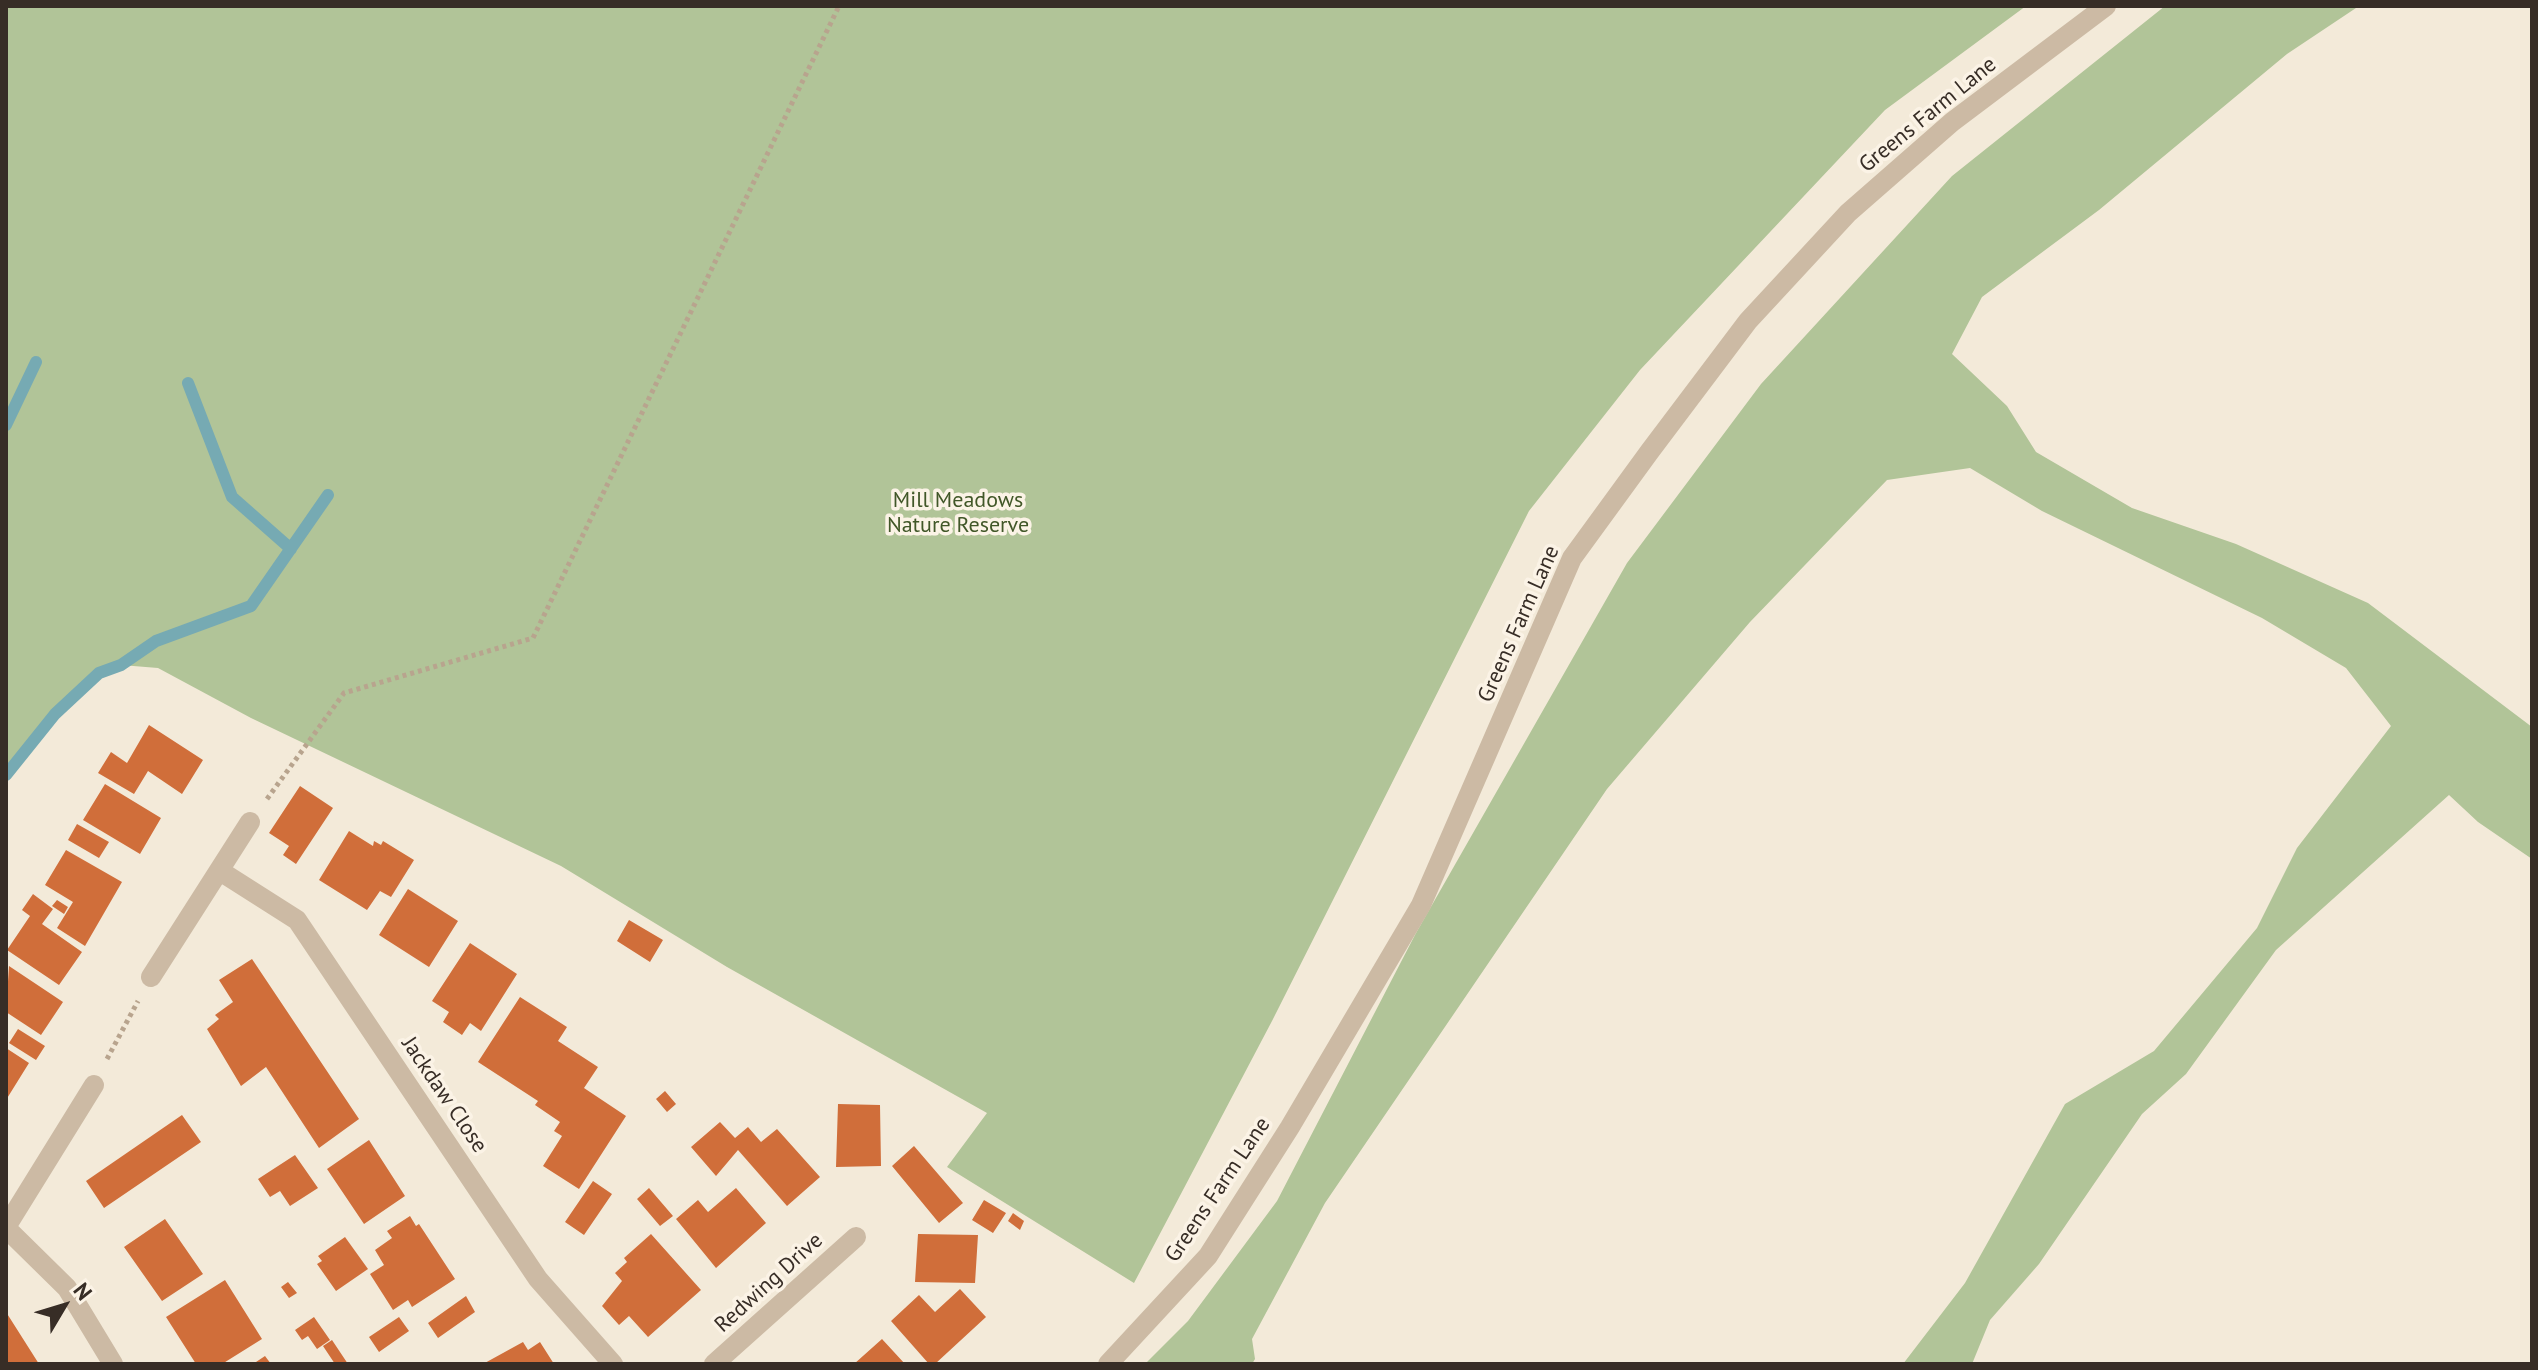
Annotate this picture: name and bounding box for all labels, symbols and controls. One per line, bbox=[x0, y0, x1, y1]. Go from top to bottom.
street label: Greens Farm Lane bbox=[1854, 52, 2002, 178]
park label: Mill Meadows Nature Reserve bbox=[887, 488, 1029, 540]
street label: Greens Farm Lane bbox=[1473, 542, 1565, 706]
street label: Jackdaw Close bbox=[396, 1032, 492, 1158]
street label: Greens Farm Lane bbox=[1160, 1113, 1276, 1267]
street label: Redwing Drive bbox=[710, 1228, 828, 1338]
north arrow bbox=[24, 1266, 104, 1346]
text: N bbox=[67, 1277, 98, 1306]

